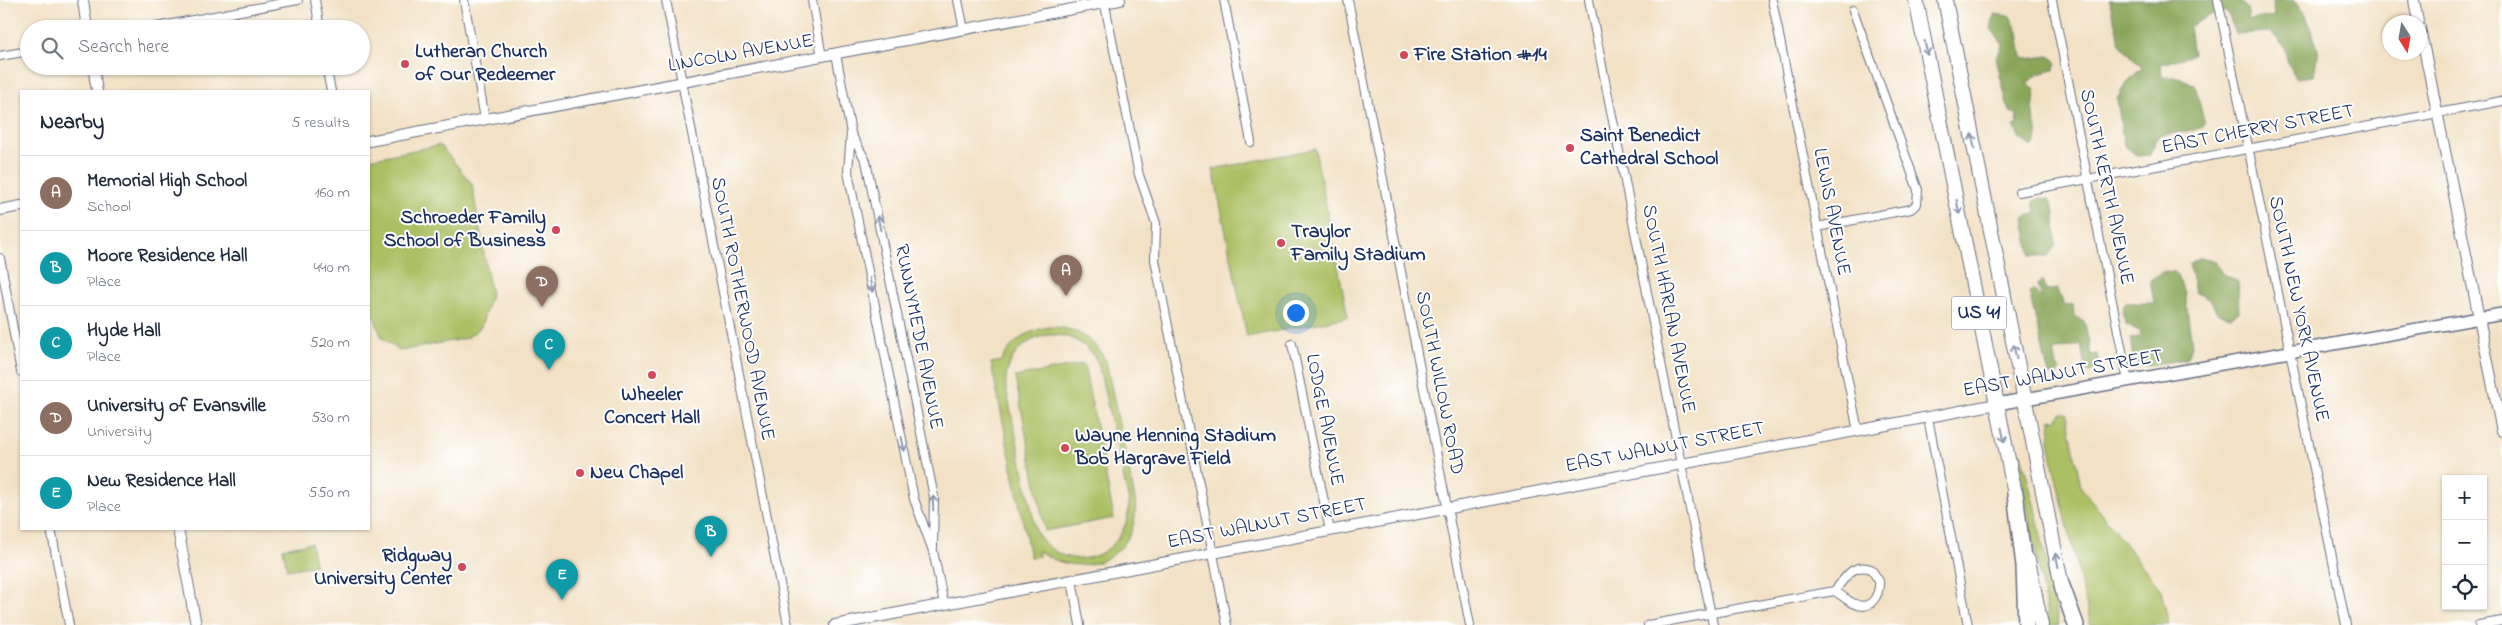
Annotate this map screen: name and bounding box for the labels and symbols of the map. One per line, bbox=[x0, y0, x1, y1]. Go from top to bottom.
north arrow bbox=[2382, 15, 2427, 60]
street label: LINCOLN AVENUE bbox=[666, 27, 816, 81]
place label: Lutheran Church of Our Redeemer bbox=[415, 38, 556, 90]
one-way arrow bbox=[1922, 39, 1931, 55]
place label: Fire Station #14 bbox=[1413, 41, 1547, 70]
marker: Fire Station #14 bbox=[1398, 49, 1410, 61]
marker: Lutheran Church of Our Redeemer bbox=[399, 58, 411, 70]
street label: SOUTH KERTH AVENUE bbox=[2071, 86, 2141, 288]
street label: EAST CHERRY STREET bbox=[2159, 97, 2357, 163]
place label: Saint Benedict Cathedral School bbox=[1580, 122, 1718, 174]
one-way arrow bbox=[1968, 133, 1978, 149]
marker: Saint Benedict Cathedral School bbox=[1564, 142, 1576, 154]
street label: LEWIS AVENUE bbox=[1804, 146, 1858, 278]
street label: SOUTH ROTHERWOOD AVENUE bbox=[702, 175, 782, 443]
street label: SOUTH NEW YORK AVENUE bbox=[2260, 193, 2336, 425]
one-way arrow bbox=[1953, 199, 1963, 215]
street label: SOUTH HARLAN AVENUE bbox=[1634, 202, 1702, 416]
place label: Schroeder Family School of Business bbox=[384, 204, 546, 256]
one-way arrow bbox=[873, 215, 883, 231]
place label: Traylor Family Stadium bbox=[1290, 218, 1426, 271]
marker: Schroeder Family School of Business bbox=[550, 224, 562, 236]
marker: Traylor Family Stadium bbox=[1275, 237, 1287, 249]
street label: RUNNYMEDE AVENUE bbox=[886, 242, 950, 432]
pin: A bbox=[1050, 255, 1082, 296]
pin: D bbox=[526, 266, 558, 307]
one-way arrow bbox=[866, 276, 876, 292]
street label: SOUTH WILLOW ROAD bbox=[1407, 289, 1471, 477]
road number: US 41 bbox=[1952, 296, 2006, 330]
your location bbox=[1283, 300, 1309, 326]
pin: C bbox=[533, 329, 565, 370]
street label: EAST WALNUT STREET bbox=[1961, 342, 2165, 406]
one-way arrow bbox=[2010, 344, 2020, 360]
street label: LODGE AVENUE bbox=[1297, 351, 1351, 489]
marker: Wheeler Concert Hall bbox=[646, 369, 658, 381]
place label: Wheeler Concert Hall bbox=[604, 381, 700, 433]
street label: EAST WALNUT STREET bbox=[1563, 414, 1767, 482]
place label: Wayne Henning Stadium Bob Hargrave Field bbox=[1074, 422, 1277, 475]
one-way arrow bbox=[1999, 427, 2009, 443]
one-way arrow bbox=[899, 436, 908, 452]
marker: Wayne Henning Stadium Bob Hargrave Field bbox=[1059, 442, 1071, 454]
place label: Neu Chapel bbox=[590, 459, 683, 488]
marker: Neu Chapel bbox=[574, 467, 586, 479]
street label: EAST WALNUT STREET bbox=[1165, 490, 1369, 558]
one-way arrow bbox=[929, 495, 938, 511]
pin: B bbox=[695, 516, 727, 557]
place label: Ridgway University Center bbox=[314, 542, 453, 595]
one-way arrow bbox=[2052, 552, 2061, 568]
pin: E bbox=[546, 559, 578, 600]
marker: Ridgway University Center bbox=[456, 561, 468, 573]

